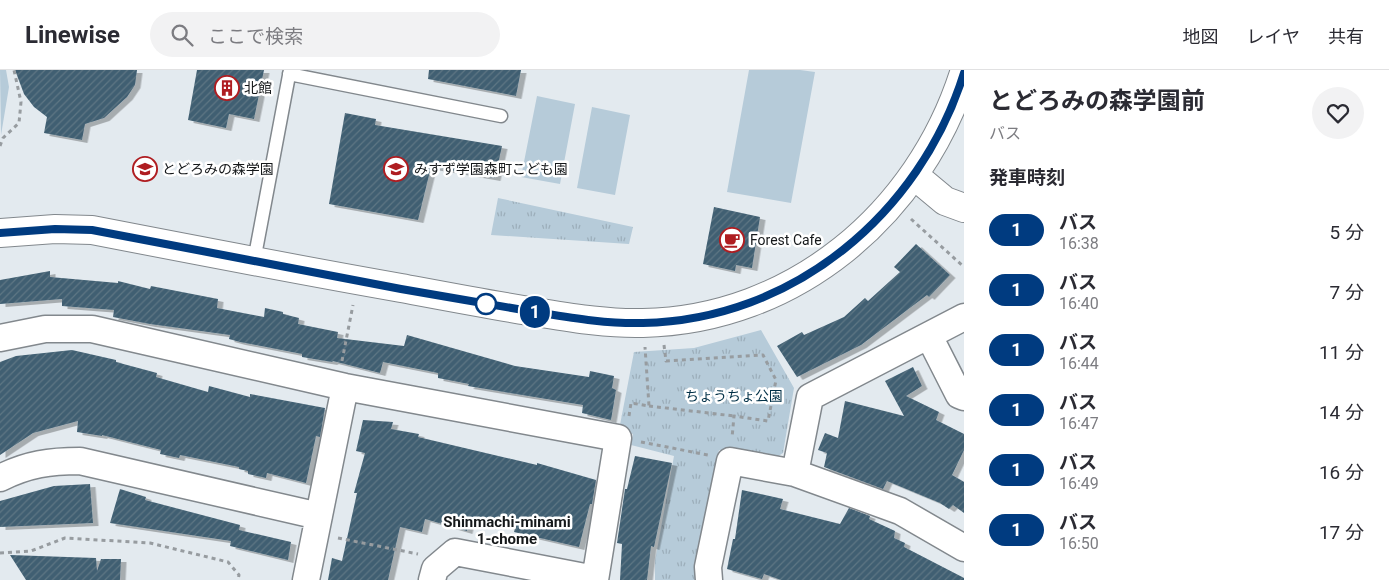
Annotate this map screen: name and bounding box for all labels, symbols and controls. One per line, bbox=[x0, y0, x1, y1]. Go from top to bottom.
search box bbox=[150, 12, 500, 57]
text: Linewise bbox=[25, 21, 120, 49]
icon: search bbox=[168, 21, 196, 49]
text: ここで検索 bbox=[208, 25, 303, 48]
text: 地図 bbox=[1183, 26, 1219, 47]
text: レイヤ bbox=[1247, 26, 1300, 47]
text: 共有 bbox=[1328, 26, 1364, 47]
building icon: 北館 bbox=[214, 75, 240, 101]
place label: 北館 bbox=[244, 80, 272, 96]
text: とどろみの森学園前 bbox=[989, 87, 1205, 115]
button: heart bbox=[1312, 87, 1364, 139]
text: バス bbox=[989, 124, 1021, 143]
school or university icon: とどろみの森学園 bbox=[132, 156, 158, 182]
school or university icon: みすず学園森町こども園 bbox=[383, 156, 409, 182]
place label: とどろみの森学園 bbox=[162, 161, 274, 177]
place label: みすず学園森町こども園 bbox=[414, 161, 568, 177]
text: 発車時刻 bbox=[989, 166, 1065, 189]
text: バス bbox=[1059, 211, 1097, 234]
text: 1 bbox=[1011, 219, 1022, 240]
text: 5 分 bbox=[1330, 221, 1364, 244]
cafe icon: Forest Cafe bbox=[719, 227, 745, 253]
place label: Forest Cafe bbox=[750, 232, 822, 248]
text: 16:38 bbox=[1059, 234, 1099, 253]
text: バス bbox=[1059, 271, 1097, 294]
text: 1 bbox=[1011, 279, 1022, 300]
text: 7 分 bbox=[1330, 281, 1364, 304]
unlabelled marker bbox=[475, 293, 497, 315]
text: 16:40 bbox=[1059, 294, 1099, 313]
line badge: 1 bbox=[519, 296, 551, 328]
text: 1 bbox=[530, 301, 540, 322]
text: バス bbox=[1059, 331, 1097, 354]
text: 1 bbox=[1011, 339, 1022, 360]
text: 11 分 bbox=[1319, 341, 1364, 364]
text: 16:44 bbox=[1059, 354, 1099, 373]
park label: ちょうちょ公園 bbox=[685, 388, 783, 404]
text: バス bbox=[1059, 391, 1097, 414]
text: 1 bbox=[1011, 399, 1022, 420]
text: 14 分 bbox=[1319, 401, 1364, 424]
text: 16:47 bbox=[1059, 414, 1099, 433]
text: バス bbox=[1059, 451, 1097, 474]
text: 1 bbox=[1011, 459, 1022, 480]
text: 16 分 bbox=[1319, 461, 1364, 484]
text: 16:49 bbox=[1059, 474, 1099, 493]
text: バス bbox=[1059, 511, 1097, 534]
district label: Shinmachi-minami 1-chome bbox=[443, 513, 571, 548]
text: 1 bbox=[1011, 519, 1022, 540]
text: 17 分 bbox=[1319, 521, 1364, 544]
text: 16:50 bbox=[1059, 534, 1099, 553]

